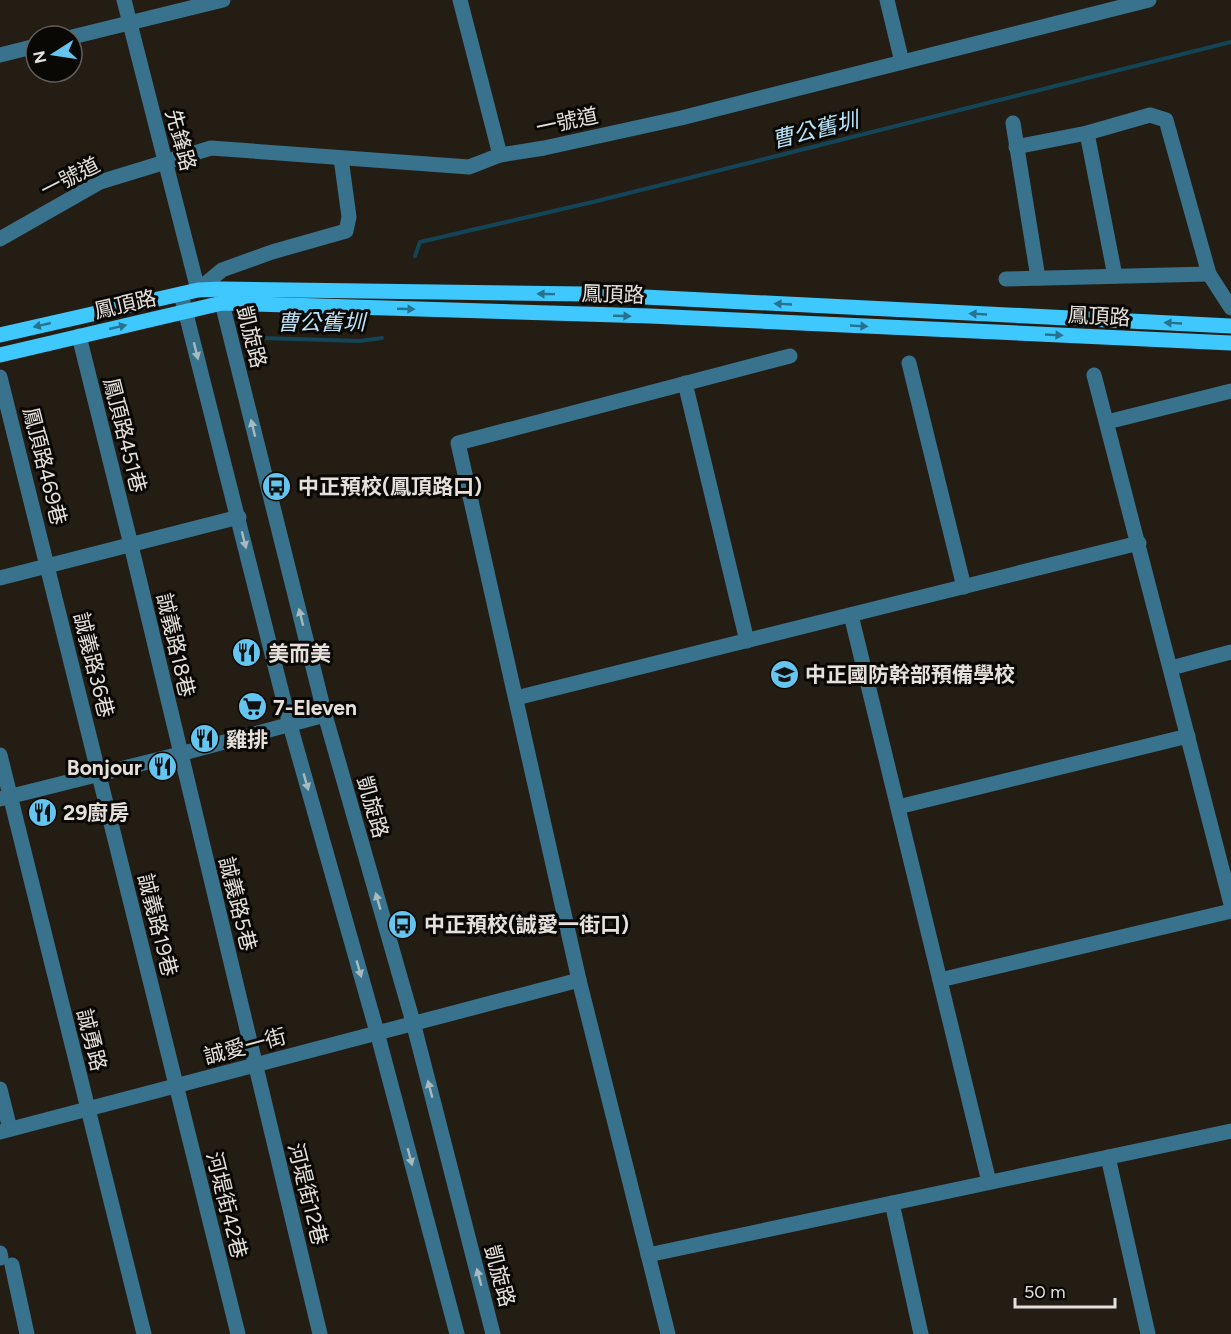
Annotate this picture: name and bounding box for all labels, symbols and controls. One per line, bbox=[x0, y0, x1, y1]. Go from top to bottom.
north arrow bbox=[24, 24, 84, 84]
text: N bbox=[29, 49, 50, 65]
street label: 一號道 bbox=[534, 102, 600, 140]
street label: 先鋒路 bbox=[161, 106, 201, 174]
water label: 曹公舊圳 bbox=[769, 106, 864, 154]
street label: 一號道 bbox=[36, 152, 104, 202]
street label: 鳳頂路 bbox=[581, 280, 645, 308]
street label: 鳳頂路 bbox=[91, 285, 159, 323]
one-way arrow bbox=[537, 289, 556, 299]
one-way arrow bbox=[774, 300, 793, 309]
street label: 鳳頂路 bbox=[1067, 302, 1131, 330]
street label: 凱旋路 bbox=[232, 303, 272, 371]
one-way arrow bbox=[397, 304, 416, 313]
water label: 曹公舊圳 bbox=[277, 309, 368, 336]
one-way arrow bbox=[968, 309, 987, 318]
one-way arrow bbox=[613, 311, 632, 320]
one-way arrow bbox=[1163, 319, 1182, 328]
one-way arrow bbox=[33, 321, 51, 331]
one-way arrow bbox=[109, 321, 127, 331]
one-way arrow bbox=[849, 321, 868, 330]
one-way arrow bbox=[1044, 330, 1063, 339]
one-way arrow bbox=[191, 342, 201, 360]
street label: 鳳頂路451巷 bbox=[99, 375, 151, 495]
street label: 鳳頂路469巷 bbox=[18, 404, 72, 528]
one-way arrow bbox=[248, 419, 258, 437]
bus stop icon: 中正預校(鳳頂路口) bbox=[261, 470, 293, 502]
place label: 中正預校(鳳頂路口) bbox=[298, 474, 482, 499]
one-way arrow bbox=[240, 531, 250, 549]
street label: 誠義路18巷 bbox=[152, 591, 200, 699]
one-way arrow bbox=[295, 608, 305, 626]
street label: 誠義路36巷 bbox=[69, 610, 119, 720]
restaurant icon: 美而美 bbox=[231, 637, 263, 669]
place label: 美而美 bbox=[268, 641, 331, 666]
school or university icon: 中正國防幹部預備學校 bbox=[768, 658, 800, 690]
place label: 中正國防幹部預備學校 bbox=[805, 662, 1015, 687]
supermarket icon: 7-Eleven bbox=[236, 691, 268, 723]
place label: 7-Eleven bbox=[273, 695, 357, 720]
restaurant icon: 雞排 bbox=[189, 723, 221, 755]
place label: 雞排 bbox=[226, 727, 268, 752]
restaurant icon: Bonjour bbox=[147, 751, 179, 783]
place label: Bonjour bbox=[67, 755, 142, 780]
one-way arrow bbox=[302, 773, 311, 791]
street label: 凱旋路 bbox=[352, 773, 394, 841]
restaurant icon: 29廚房 bbox=[26, 796, 58, 828]
place label: 29廚房 bbox=[63, 800, 129, 825]
street label: 誠義路5巷 bbox=[214, 854, 262, 954]
street label: 誠義路19巷 bbox=[133, 871, 183, 979]
one-way arrow bbox=[373, 892, 382, 910]
bus stop icon: 中正預校(誠愛一街口) bbox=[387, 908, 419, 940]
place label: 中正預校(誠愛一街口) bbox=[424, 912, 629, 937]
one-way arrow bbox=[355, 960, 364, 978]
street label: 誠勇路 bbox=[72, 1006, 112, 1074]
street label: 誠愛一街 bbox=[201, 1023, 289, 1069]
one-way arrow bbox=[424, 1079, 434, 1098]
street label: 河堤街12巷 bbox=[283, 1140, 333, 1248]
street label: 河堤街42巷 bbox=[202, 1149, 252, 1261]
one-way arrow bbox=[406, 1149, 415, 1167]
street label: 凱旋路 bbox=[480, 1242, 520, 1310]
one-way arrow bbox=[473, 1268, 483, 1287]
scale bar bbox=[1015, 1271, 1116, 1309]
text: 50 m bbox=[1024, 1281, 1066, 1303]

